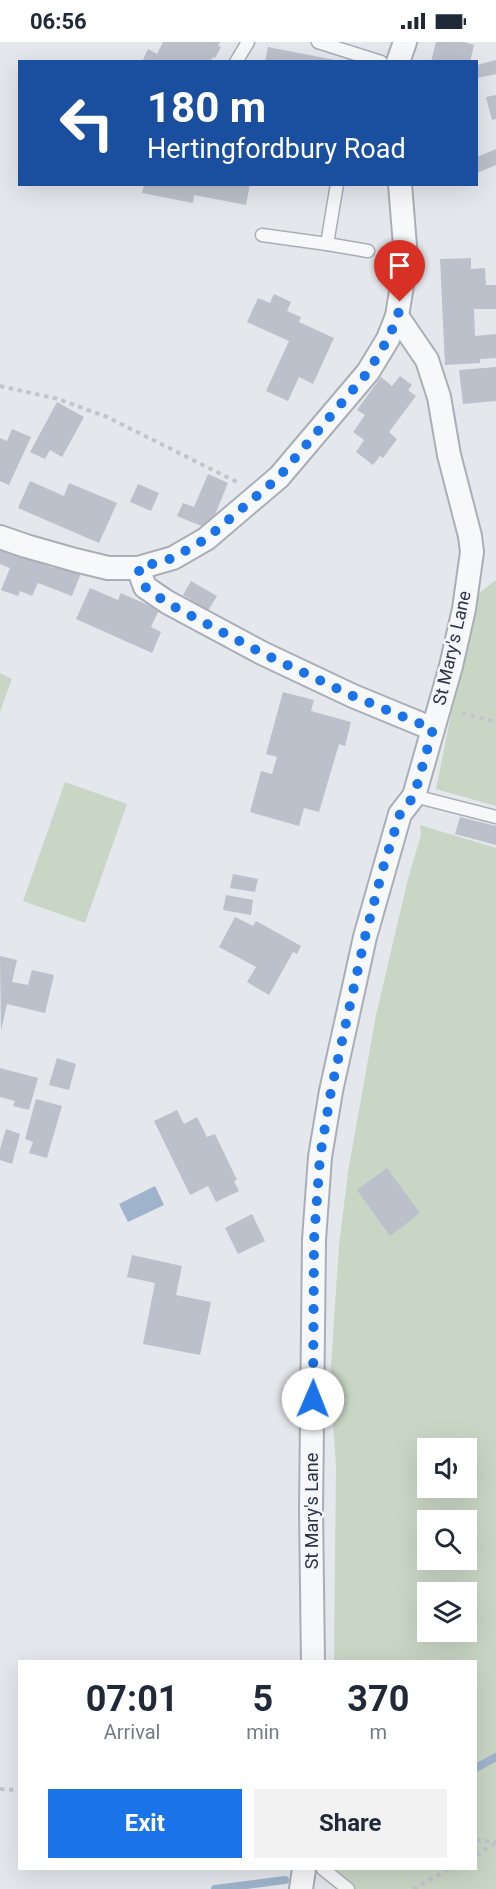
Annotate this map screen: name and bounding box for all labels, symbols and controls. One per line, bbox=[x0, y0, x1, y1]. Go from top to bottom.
text: 06:56 bbox=[30, 9, 87, 34]
text: 180 m bbox=[147, 83, 266, 132]
icon: left bbox=[48, 84, 126, 162]
text: Hertingfordbury Road bbox=[147, 133, 406, 165]
pin bbox=[374, 240, 425, 302]
icon: arrive bbox=[383, 249, 416, 282]
street label: St Mary's Lane bbox=[428, 589, 475, 707]
position arrow bbox=[281, 1367, 345, 1431]
map controls bbox=[417, 1438, 477, 1642]
button: sound bbox=[417, 1438, 477, 1498]
street label: St Mary's Lane bbox=[301, 1453, 322, 1569]
button: search bbox=[417, 1510, 477, 1570]
button: layers bbox=[417, 1582, 477, 1642]
text: 07:01 bbox=[86, 1678, 178, 1720]
text: 5 bbox=[253, 1678, 273, 1720]
text: 370 bbox=[347, 1678, 409, 1720]
text: Arrival bbox=[104, 1720, 160, 1744]
text: min bbox=[246, 1720, 280, 1744]
text: m bbox=[370, 1720, 387, 1744]
button: Exit bbox=[48, 1789, 242, 1858]
button: Share bbox=[254, 1789, 447, 1858]

